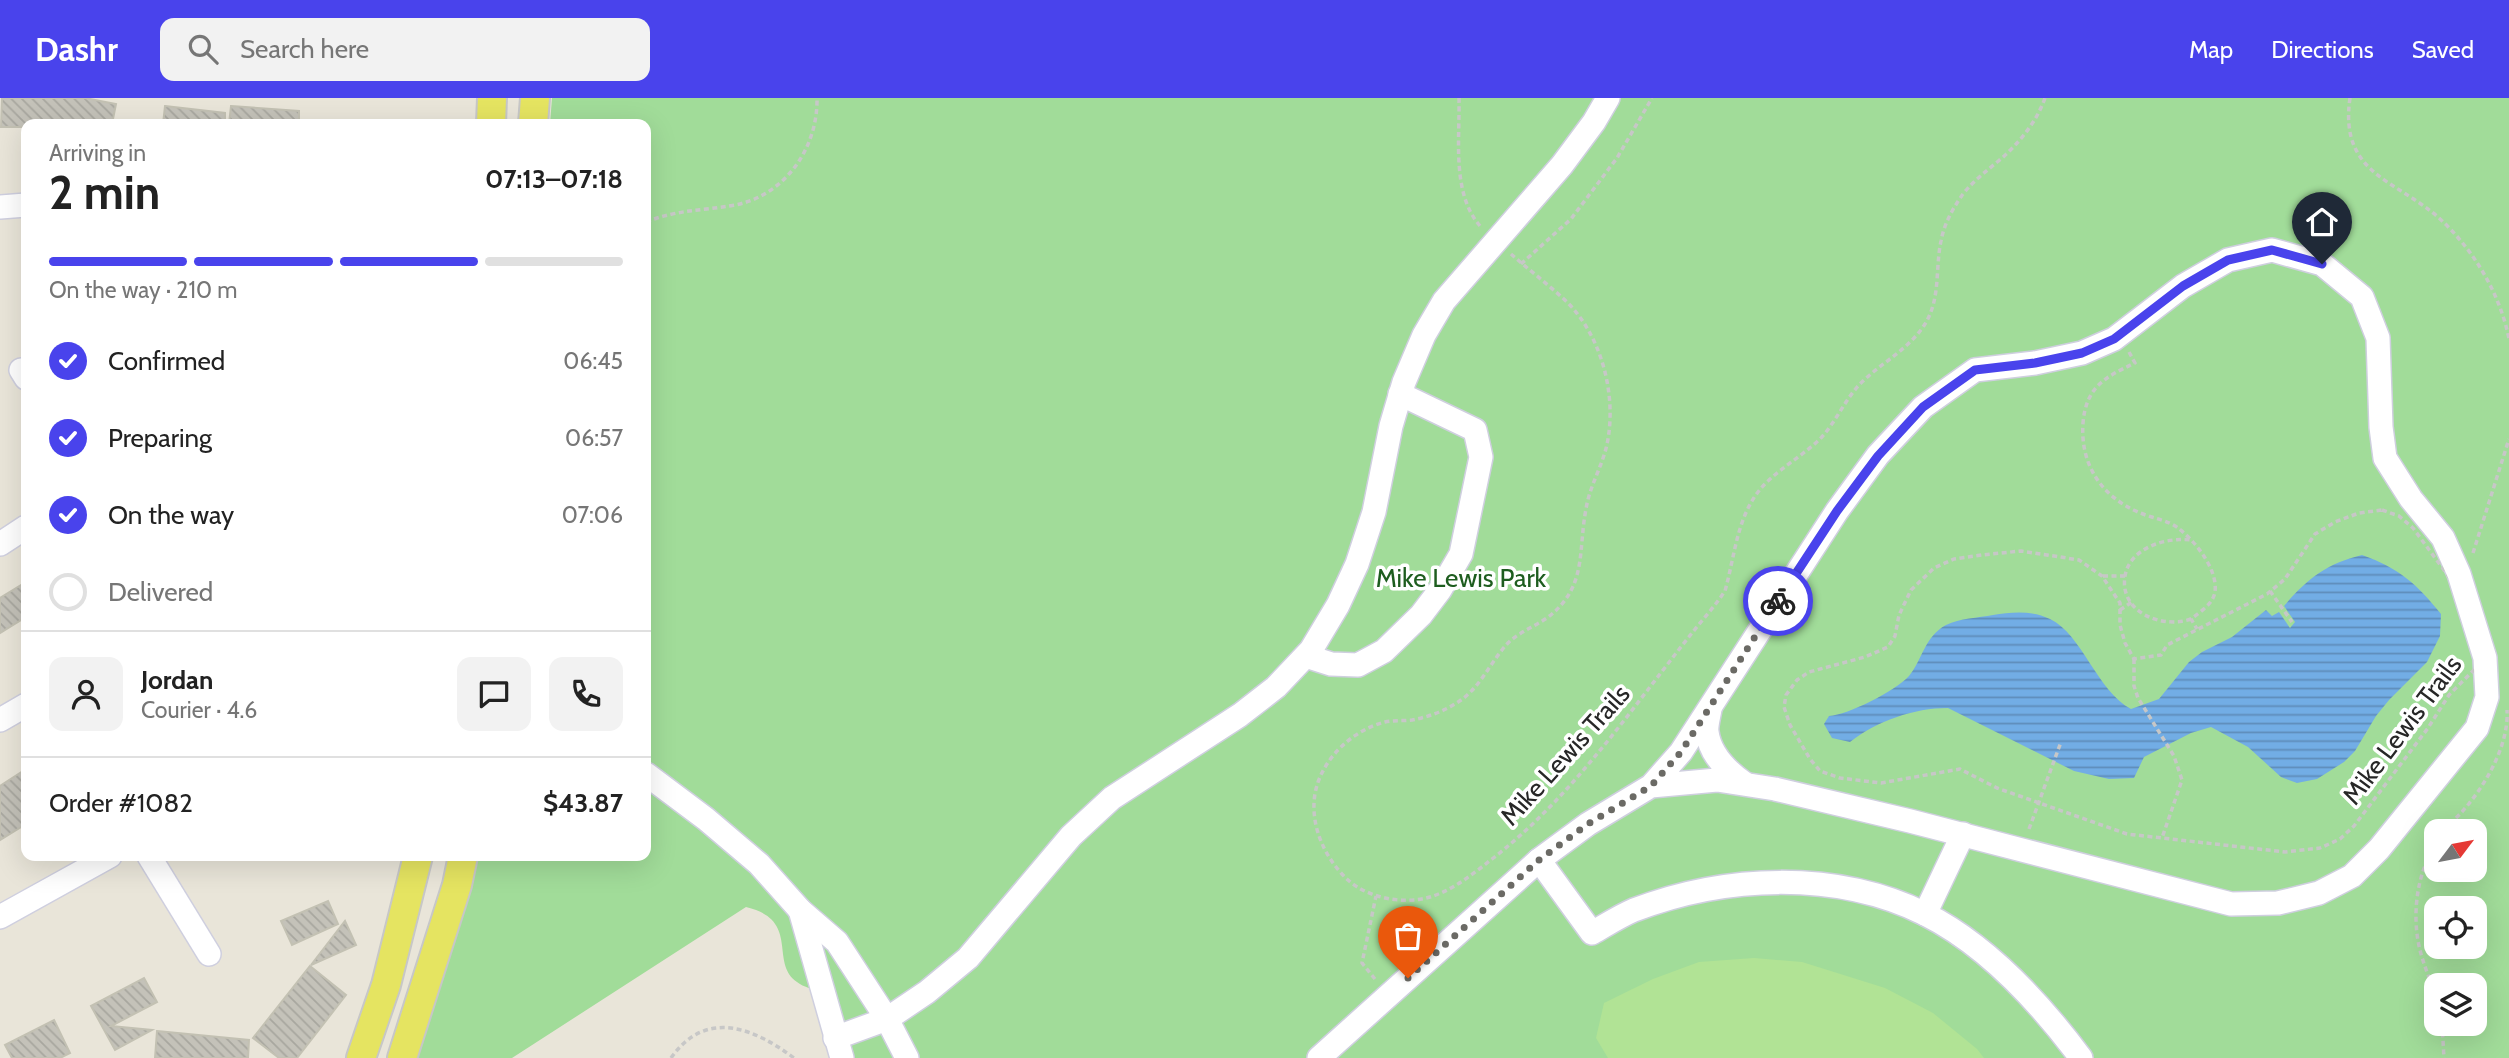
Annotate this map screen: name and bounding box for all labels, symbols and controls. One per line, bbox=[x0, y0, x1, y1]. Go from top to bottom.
search box bbox=[160, 18, 650, 81]
text: Dashr bbox=[35, 29, 118, 69]
icon: search bbox=[184, 30, 222, 68]
text: Search here bbox=[240, 33, 369, 65]
text: Map bbox=[2189, 35, 2233, 64]
text: Directions bbox=[2271, 35, 2374, 64]
text: Saved bbox=[2412, 35, 2474, 64]
text: Arriving in bbox=[49, 139, 146, 167]
text: 07:13–07:18 bbox=[485, 163, 623, 195]
text: 2 min bbox=[49, 165, 160, 221]
pin bbox=[2292, 192, 2352, 264]
icon: home bbox=[2303, 203, 2341, 241]
text: On the way · 210 m bbox=[49, 276, 237, 304]
icon: check bbox=[49, 342, 87, 380]
text: Confirmed bbox=[108, 345, 225, 377]
text: 06:45 bbox=[563, 347, 623, 375]
icon: check bbox=[49, 419, 87, 457]
text: Preparing bbox=[108, 422, 212, 454]
text: 06:57 bbox=[565, 424, 623, 452]
icon: check bbox=[49, 496, 87, 534]
text: On the way bbox=[108, 499, 234, 531]
text: 07:06 bbox=[562, 501, 623, 529]
park label: Mike Lewis Park bbox=[1376, 562, 1547, 594]
courier bbox=[1743, 566, 1813, 636]
text: Delivered bbox=[108, 576, 213, 608]
icon: bike bbox=[1759, 582, 1797, 620]
street label: Mike Lewis Trails bbox=[2336, 649, 2469, 811]
button: person bbox=[49, 657, 123, 731]
button: chat bbox=[457, 657, 531, 731]
button: phone bbox=[549, 657, 623, 731]
text: Jordan bbox=[141, 664, 213, 696]
street label: Mike Lewis Trails bbox=[1494, 678, 1637, 832]
text: Courier · 4.6 bbox=[141, 696, 257, 724]
text: Order #1082 bbox=[49, 787, 193, 819]
text: $43.87 bbox=[543, 787, 623, 819]
north arrow bbox=[2424, 819, 2487, 882]
map controls bbox=[2424, 819, 2487, 1036]
button: locate bbox=[2424, 896, 2487, 959]
pin bbox=[1378, 906, 1438, 978]
icon: bag bbox=[1389, 917, 1427, 955]
button: layers bbox=[2424, 973, 2487, 1036]

